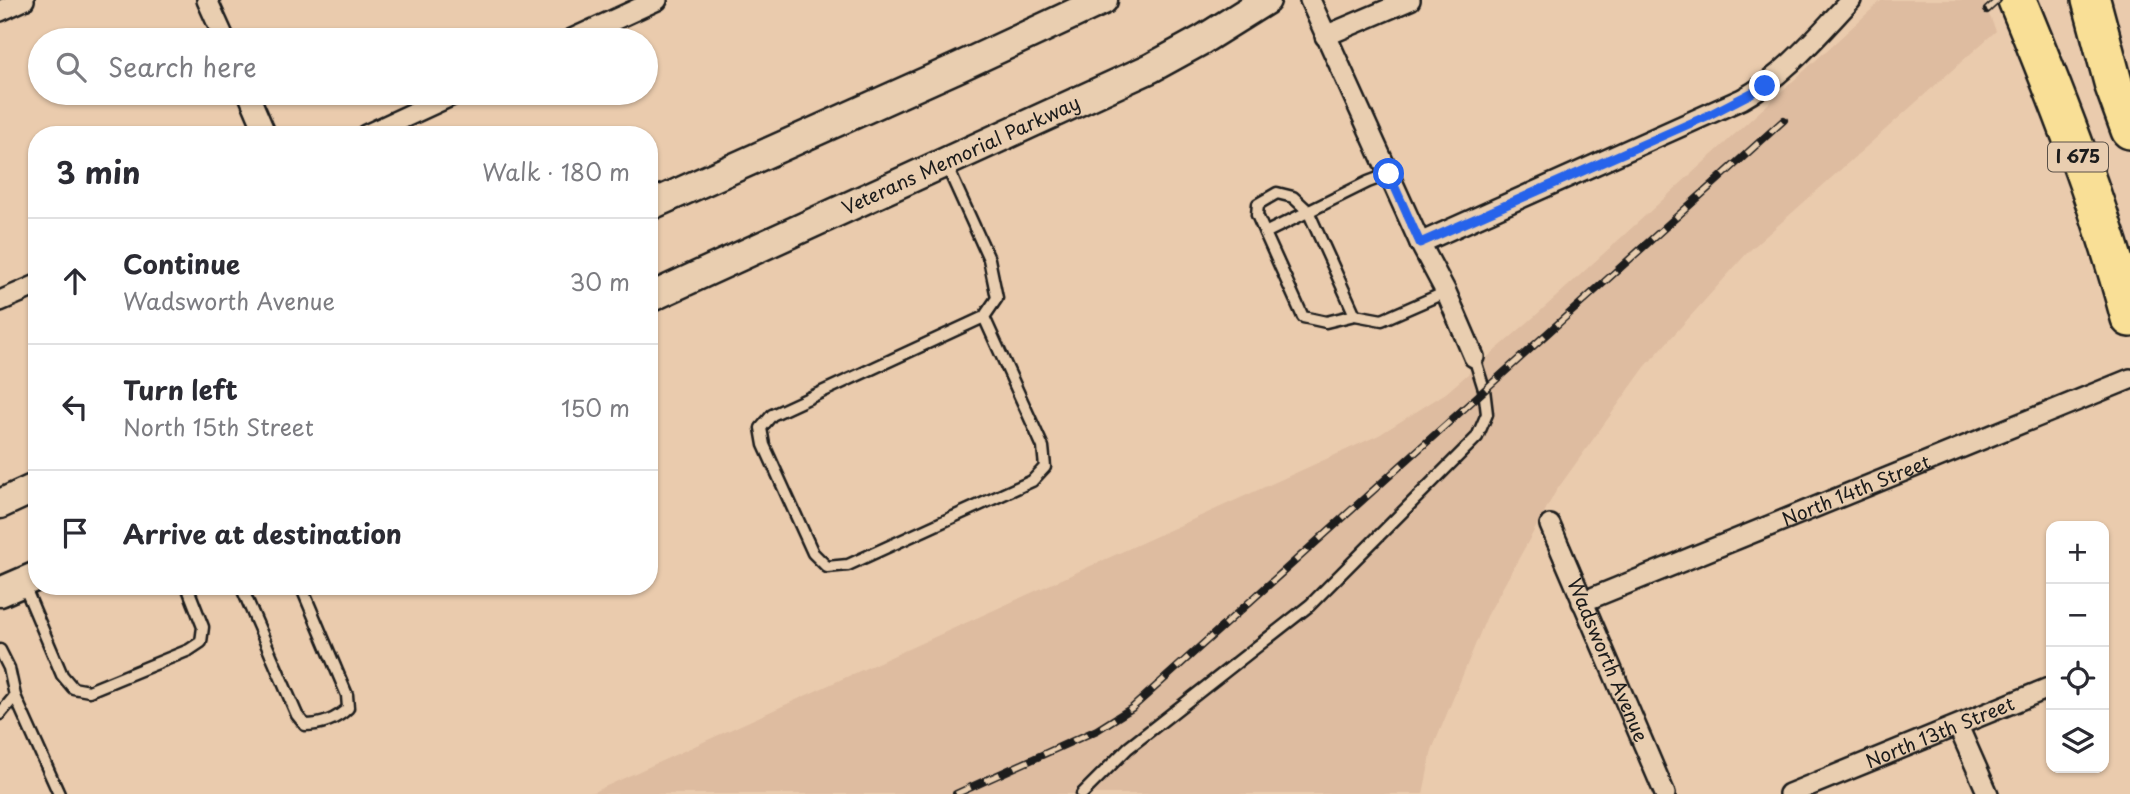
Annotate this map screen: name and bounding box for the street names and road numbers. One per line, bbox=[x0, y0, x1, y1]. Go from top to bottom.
street label: Veterans Memorial Parkway bbox=[837, 88, 1084, 221]
road number: I 675 bbox=[2048, 142, 2108, 172]
street label: North 14th Street bbox=[1777, 447, 1934, 532]
street label: Wadsworth Avenue bbox=[1561, 574, 1656, 746]
street label: North 13th Street bbox=[1861, 689, 2018, 774]

